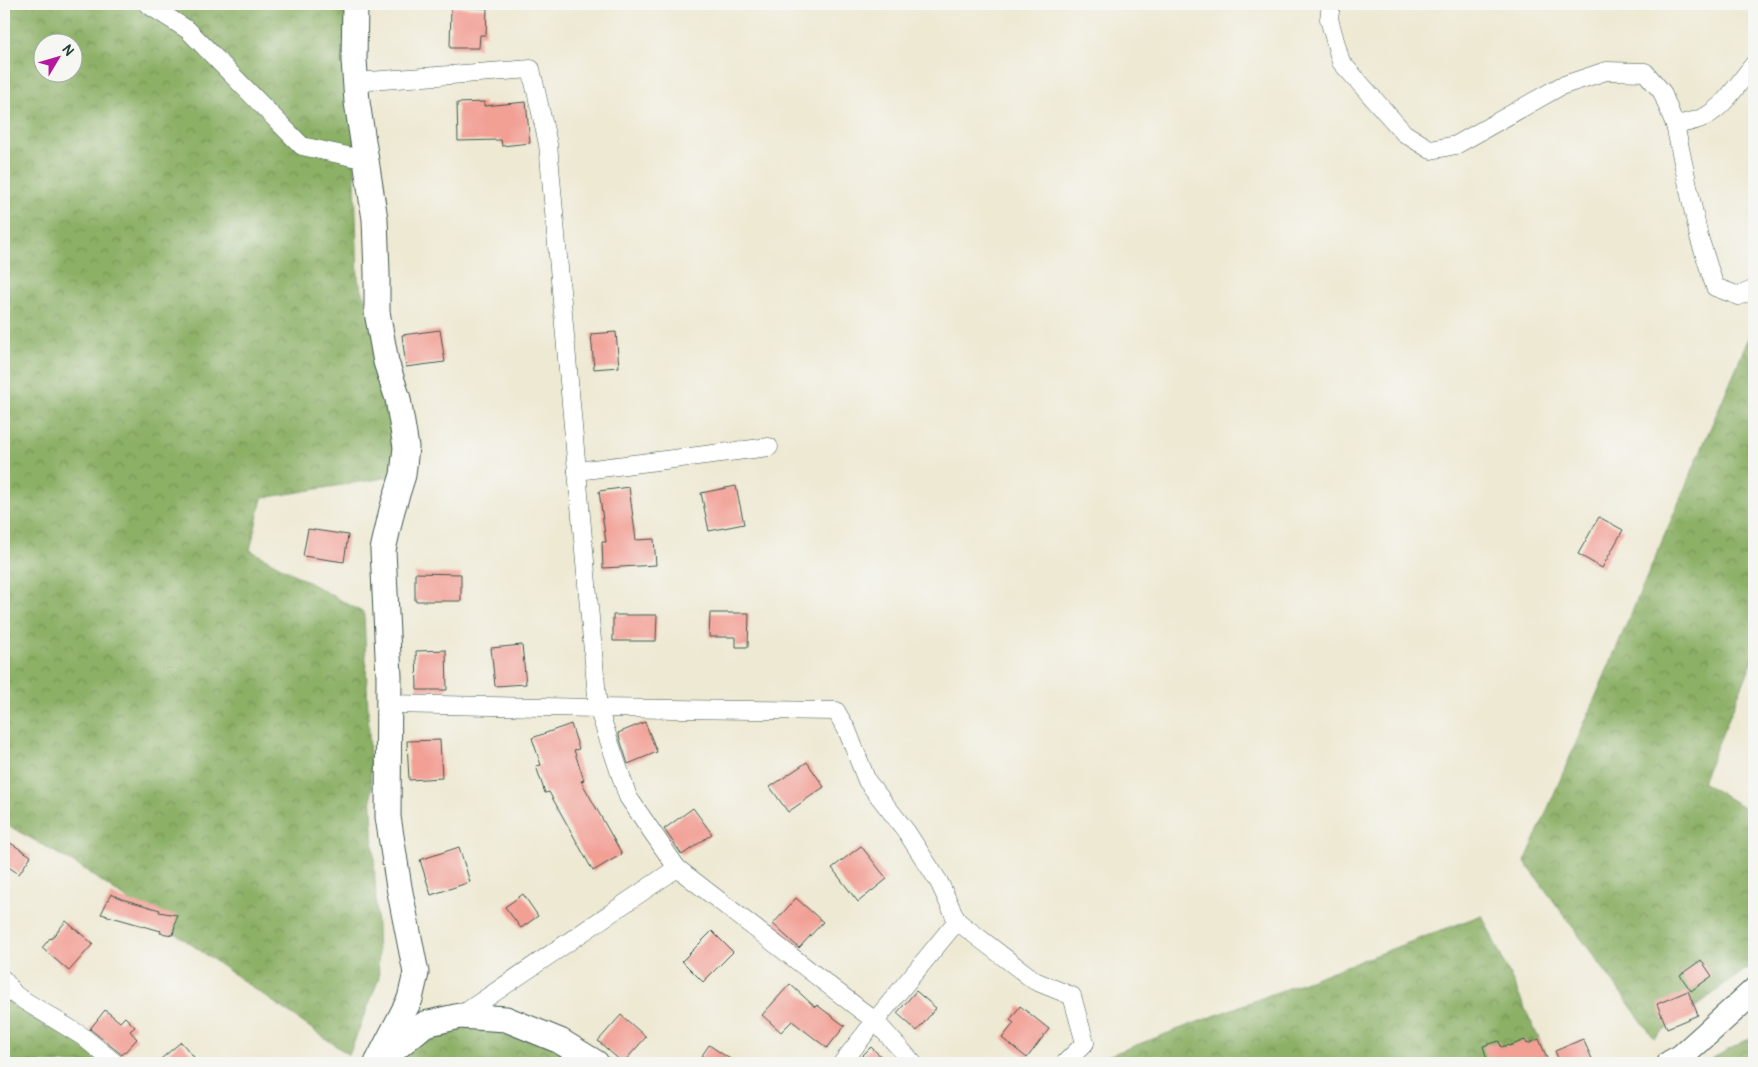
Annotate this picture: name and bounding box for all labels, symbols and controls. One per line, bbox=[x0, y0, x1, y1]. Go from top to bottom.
north arrow bbox=[32, 32, 82, 82]
text: N bbox=[58, 41, 77, 59]

